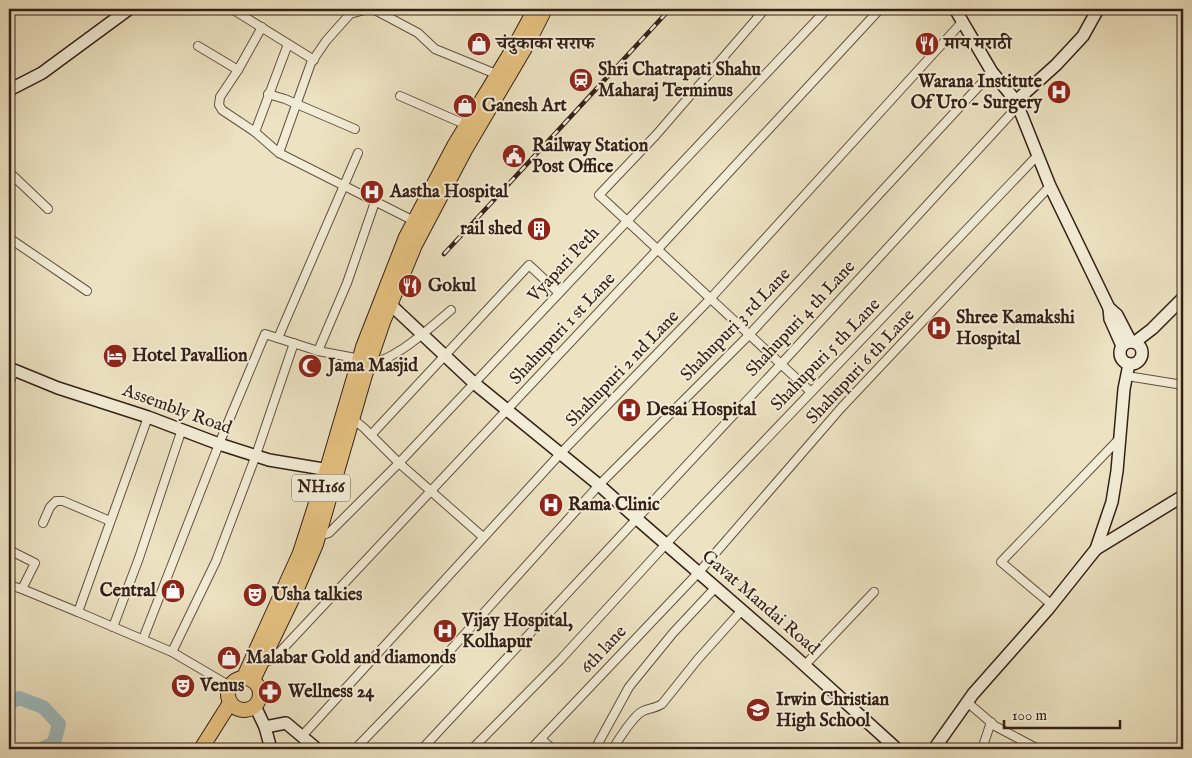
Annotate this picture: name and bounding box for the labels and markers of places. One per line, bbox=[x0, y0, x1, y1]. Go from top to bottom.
shop icon: चंदुकाका सराफ bbox=[466, 31, 492, 57]
restaurant icon: माय मराठी bbox=[914, 31, 940, 57]
place label: माय मराठी bbox=[942, 32, 1013, 56]
place label: चंदुकाका सराफ bbox=[494, 33, 596, 56]
place label: Shri Chatrapati Shahu Maharaj Terminus bbox=[598, 59, 761, 103]
station icon: Shri Chatrapati Shahu Maharaj Terminus bbox=[568, 67, 594, 93]
place label: Warana Institute Of Uro - Surgery bbox=[911, 71, 1043, 115]
hospital icon: Warana Institute Of Uro - Surgery bbox=[1046, 79, 1072, 105]
shop icon: Ganesh Art bbox=[452, 93, 478, 119]
place label: Ganesh Art bbox=[482, 95, 568, 118]
place label: Railway Station Post Office bbox=[532, 135, 649, 179]
public building icon: Railway Station Post Office bbox=[501, 143, 527, 169]
hospital icon: Aastha Hospital bbox=[359, 179, 385, 205]
place label: Aastha Hospital bbox=[389, 181, 509, 204]
building icon: rail shed bbox=[526, 216, 552, 242]
place label: rail shed bbox=[460, 218, 522, 241]
restaurant icon: Gokul bbox=[397, 273, 423, 299]
place label: Gokul bbox=[428, 275, 477, 298]
place label: Shree Kamakshi Hospital bbox=[956, 307, 1075, 351]
hospital icon: Shree Kamakshi Hospital bbox=[926, 315, 952, 341]
hotel icon: Hotel Pavallion bbox=[102, 343, 128, 369]
place label: Hotel Pavallion bbox=[132, 345, 248, 368]
mosque icon: Jama Masjid bbox=[297, 353, 323, 379]
place label: Jama Masjid bbox=[326, 355, 418, 378]
hospital icon: Desai Hospital bbox=[616, 397, 642, 423]
place label: Desai Hospital bbox=[646, 399, 757, 422]
hospital icon: Rama Clinic bbox=[538, 492, 564, 518]
place label: Rama Clinic bbox=[568, 494, 660, 517]
shop icon: Central bbox=[160, 578, 186, 604]
place label: Central bbox=[100, 580, 157, 603]
theatre icon: Usha talkies bbox=[242, 582, 268, 608]
place label: Usha talkies bbox=[271, 584, 363, 607]
place label: Vijay Hospital, Kolhapur bbox=[461, 610, 573, 654]
hospital icon: Vijay Hospital, Kolhapur bbox=[432, 618, 458, 644]
shop icon: Malabar Gold and diamonds bbox=[216, 645, 242, 671]
place label: Malabar Gold and diamonds bbox=[246, 647, 456, 670]
theatre icon: Venus bbox=[170, 673, 196, 699]
place label: Venus bbox=[199, 675, 245, 698]
pharmacy icon: Wellness 24 bbox=[257, 679, 283, 705]
place label: Wellness 24 bbox=[287, 681, 375, 704]
place label: Irwin Christian High School bbox=[776, 689, 889, 733]
school or university icon: Irwin Christian High School bbox=[745, 697, 771, 723]

